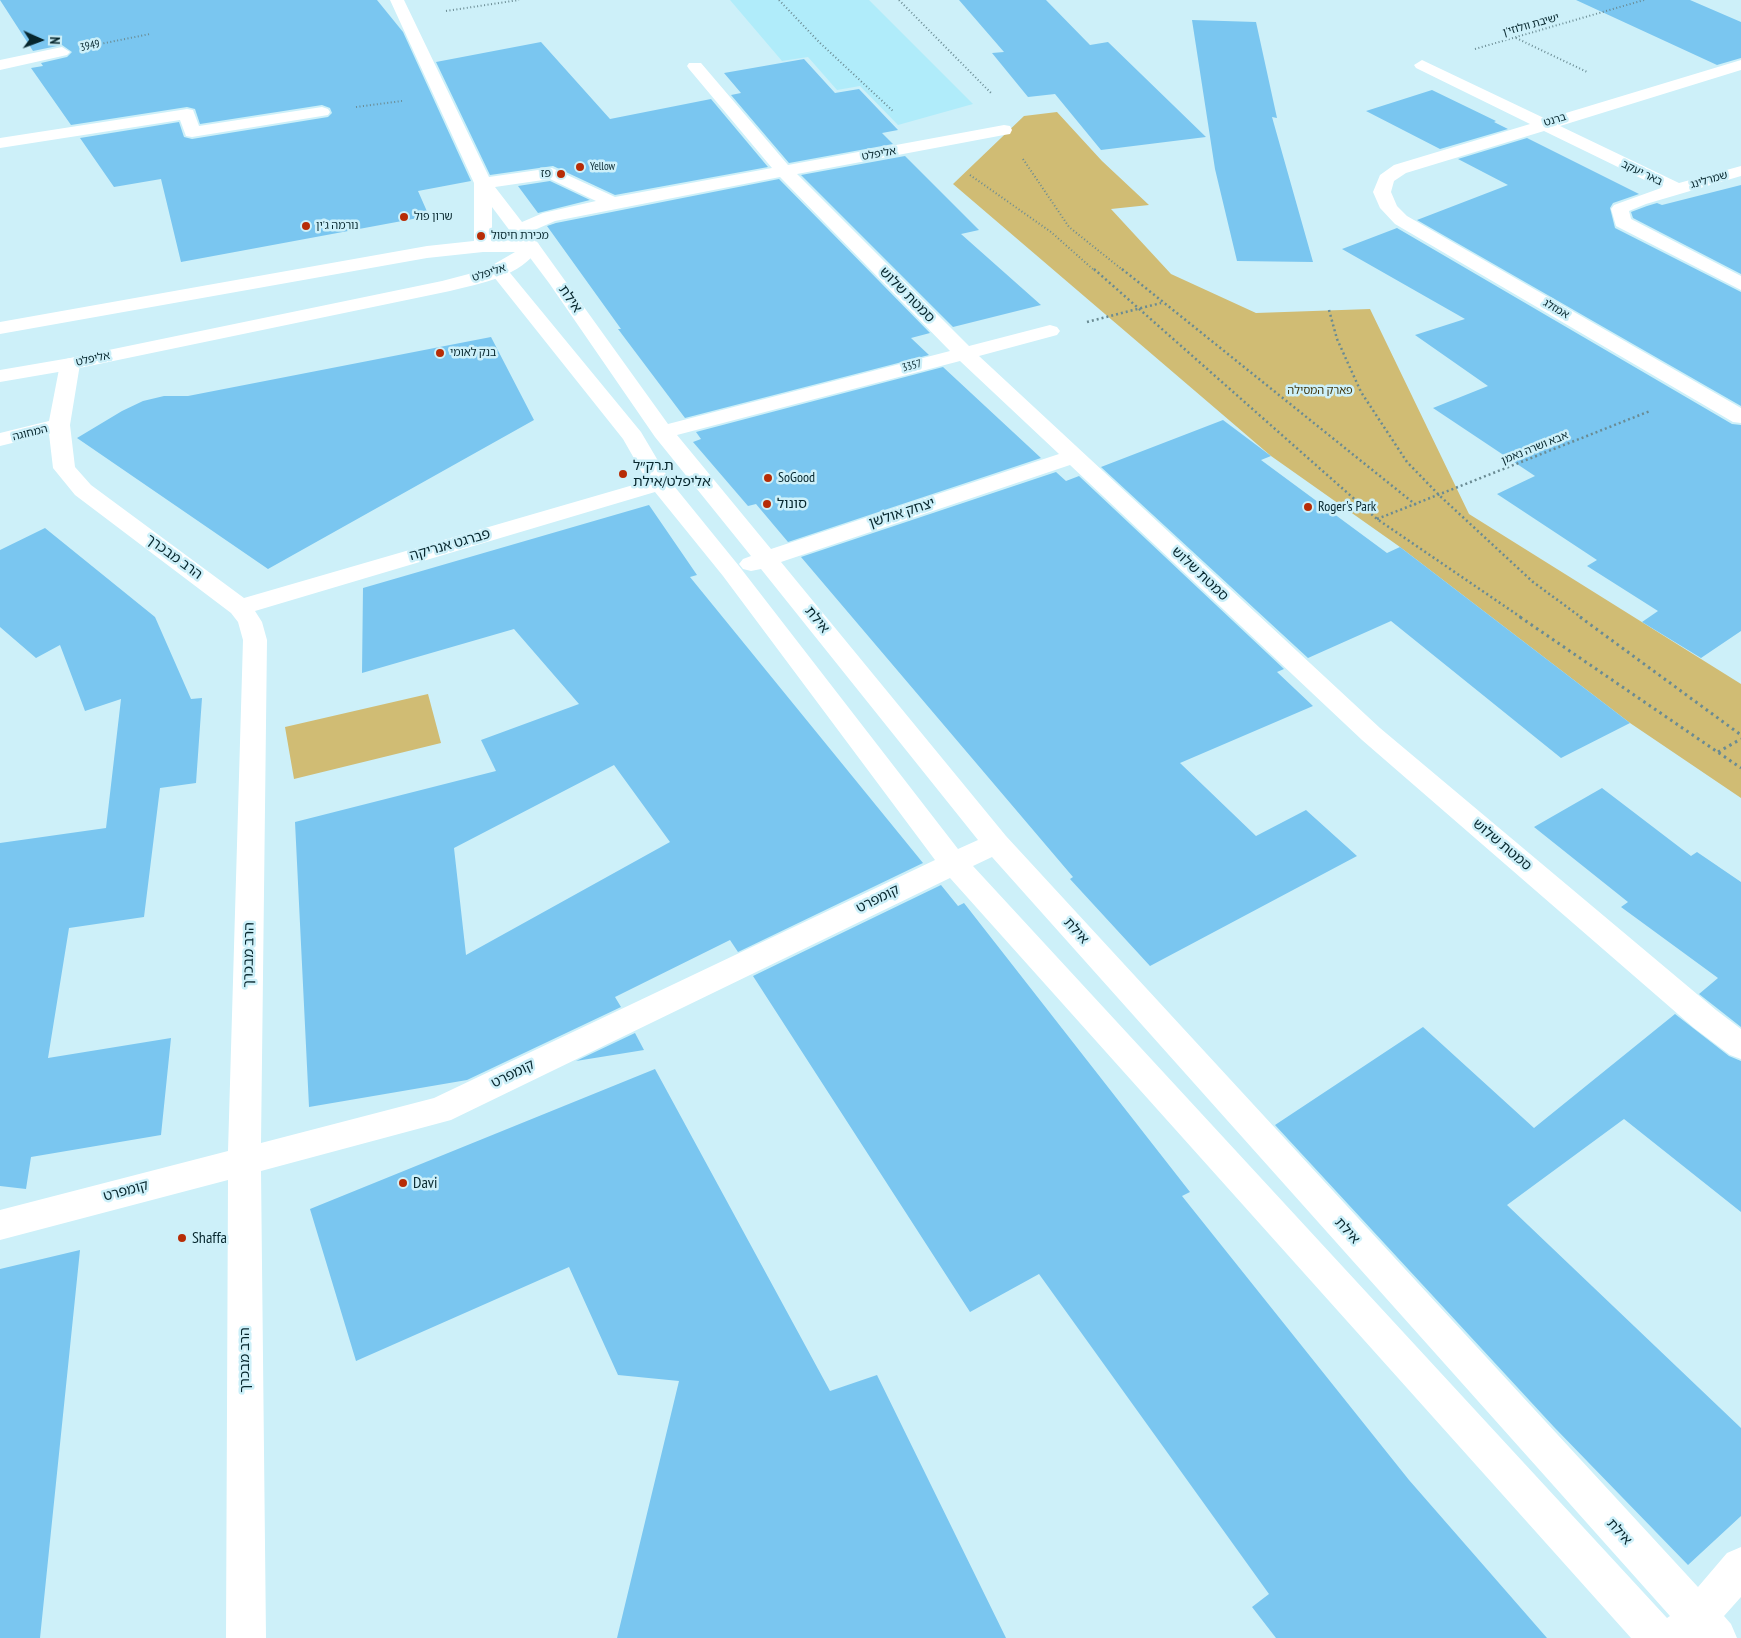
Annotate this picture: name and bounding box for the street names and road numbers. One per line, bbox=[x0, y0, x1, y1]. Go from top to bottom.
street label: ישיבת וולוזי'ן bbox=[1501, 11, 1561, 39]
street label: 3949 bbox=[79, 37, 101, 55]
street label: ברנט bbox=[1542, 110, 1568, 130]
street label: אליפלט bbox=[861, 144, 897, 164]
street label: באר יעקב bbox=[1619, 157, 1665, 189]
street label: שמרלינג bbox=[1689, 168, 1729, 192]
street label: אליפלט bbox=[470, 261, 508, 285]
street label: סמטת שלוש bbox=[876, 264, 938, 326]
street label: אילת bbox=[555, 282, 585, 316]
street label: אמזלג bbox=[1541, 296, 1571, 322]
street label: אליפלט bbox=[75, 349, 111, 369]
street label: 3357 bbox=[901, 357, 923, 375]
street label: המחוגה bbox=[11, 422, 49, 444]
street label: אבא ושרה נאמן bbox=[1500, 429, 1570, 467]
street label: יצחק אולשן bbox=[867, 494, 937, 532]
street label: פברגט אנריקה bbox=[408, 525, 492, 565]
street label: הרב מבכרך bbox=[142, 531, 206, 583]
street label: סמטת שלוש bbox=[1168, 543, 1232, 605]
street label: אילת bbox=[801, 603, 833, 637]
street label: סמטת שלוש bbox=[1469, 816, 1535, 874]
street label: קומפרט bbox=[854, 881, 902, 917]
street label: אילת bbox=[1060, 914, 1092, 948]
street label: הרב מבכרך bbox=[240, 922, 258, 988]
street label: קומפרט bbox=[489, 1056, 537, 1092]
street label: קומפרט bbox=[102, 1177, 150, 1205]
street label: אילת bbox=[1331, 1214, 1363, 1248]
street label: הרב מבכרך bbox=[237, 1327, 253, 1393]
street label: אילת bbox=[1603, 1515, 1635, 1549]

